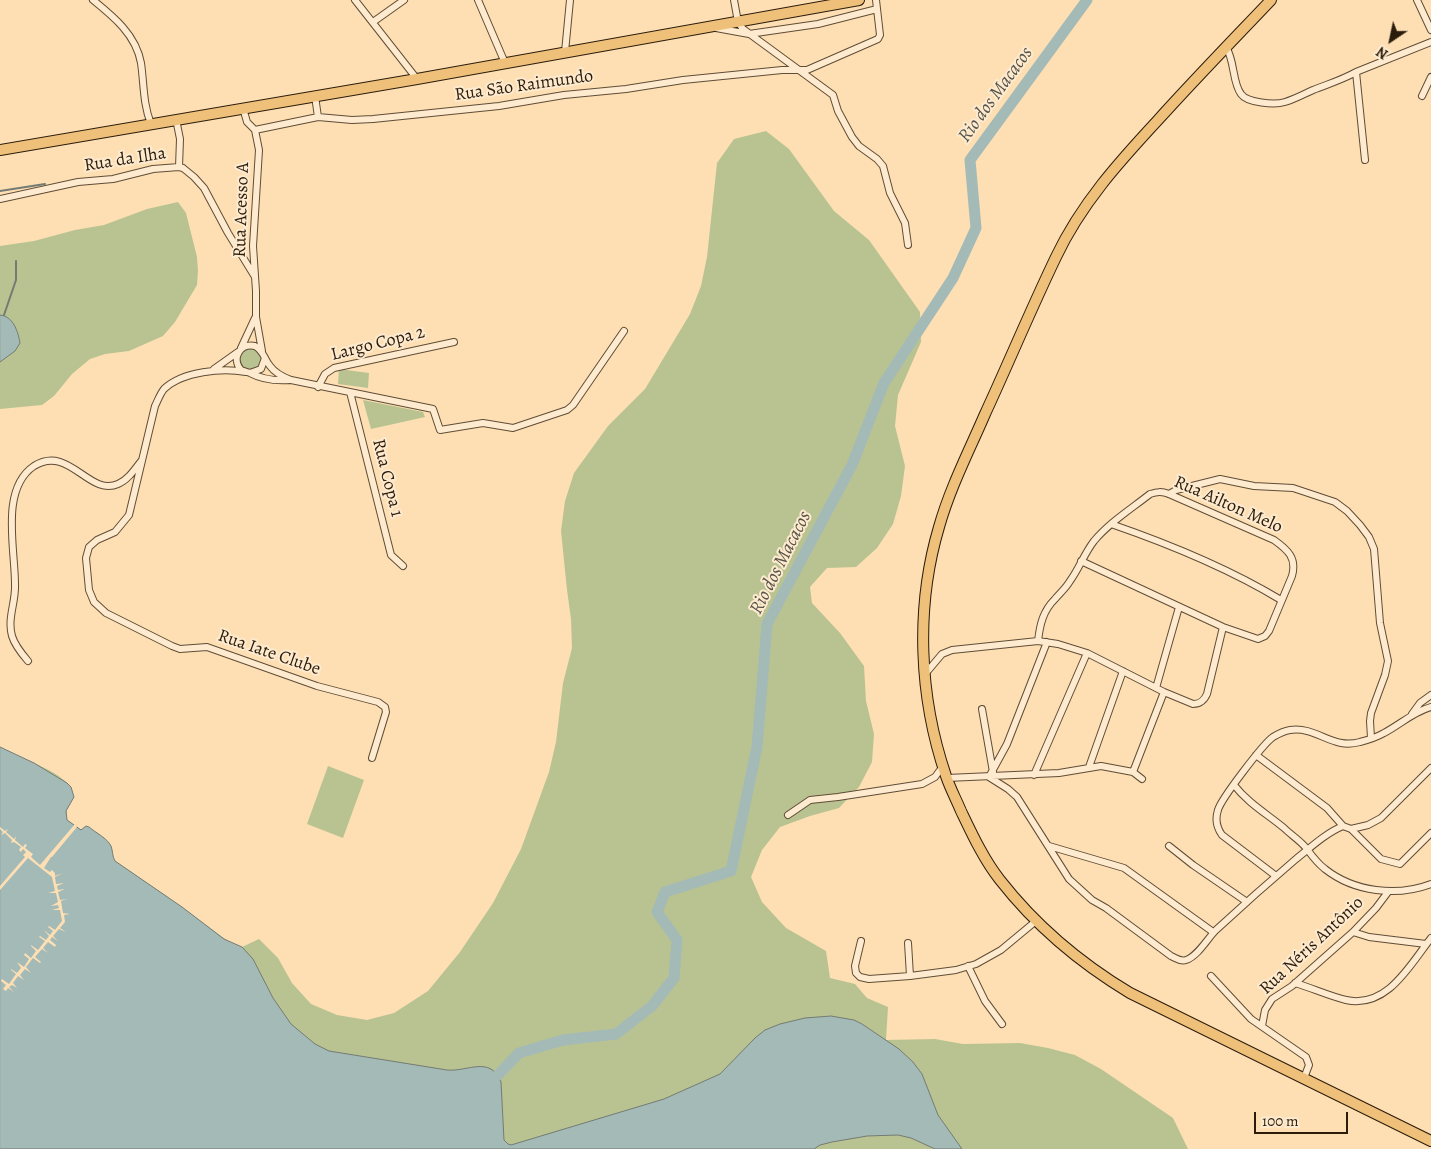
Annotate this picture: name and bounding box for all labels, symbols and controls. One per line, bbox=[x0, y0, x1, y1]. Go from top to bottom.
north arrow bbox=[1366, 15, 1416, 65]
text: N bbox=[1373, 42, 1392, 64]
water label: Rio dos Macacos bbox=[954, 43, 1038, 147]
street label: Rua São Raimundo bbox=[453, 66, 595, 106]
street label: Rua da Ilha bbox=[82, 143, 168, 177]
street label: Rua Acesso A bbox=[230, 162, 254, 258]
street label: Largo Copa 2 bbox=[329, 322, 427, 366]
street label: Rua Copa 1 bbox=[367, 437, 407, 519]
street label: Rua Ailton Melo bbox=[1170, 471, 1286, 539]
water label: Rio dos Macacos bbox=[745, 508, 817, 618]
street label: Rua Iate Clube bbox=[215, 625, 323, 681]
street label: Rua Néris Antônio bbox=[1255, 892, 1369, 1000]
scale bar bbox=[1256, 1102, 1350, 1134]
text: 100 m bbox=[1262, 1111, 1299, 1131]

